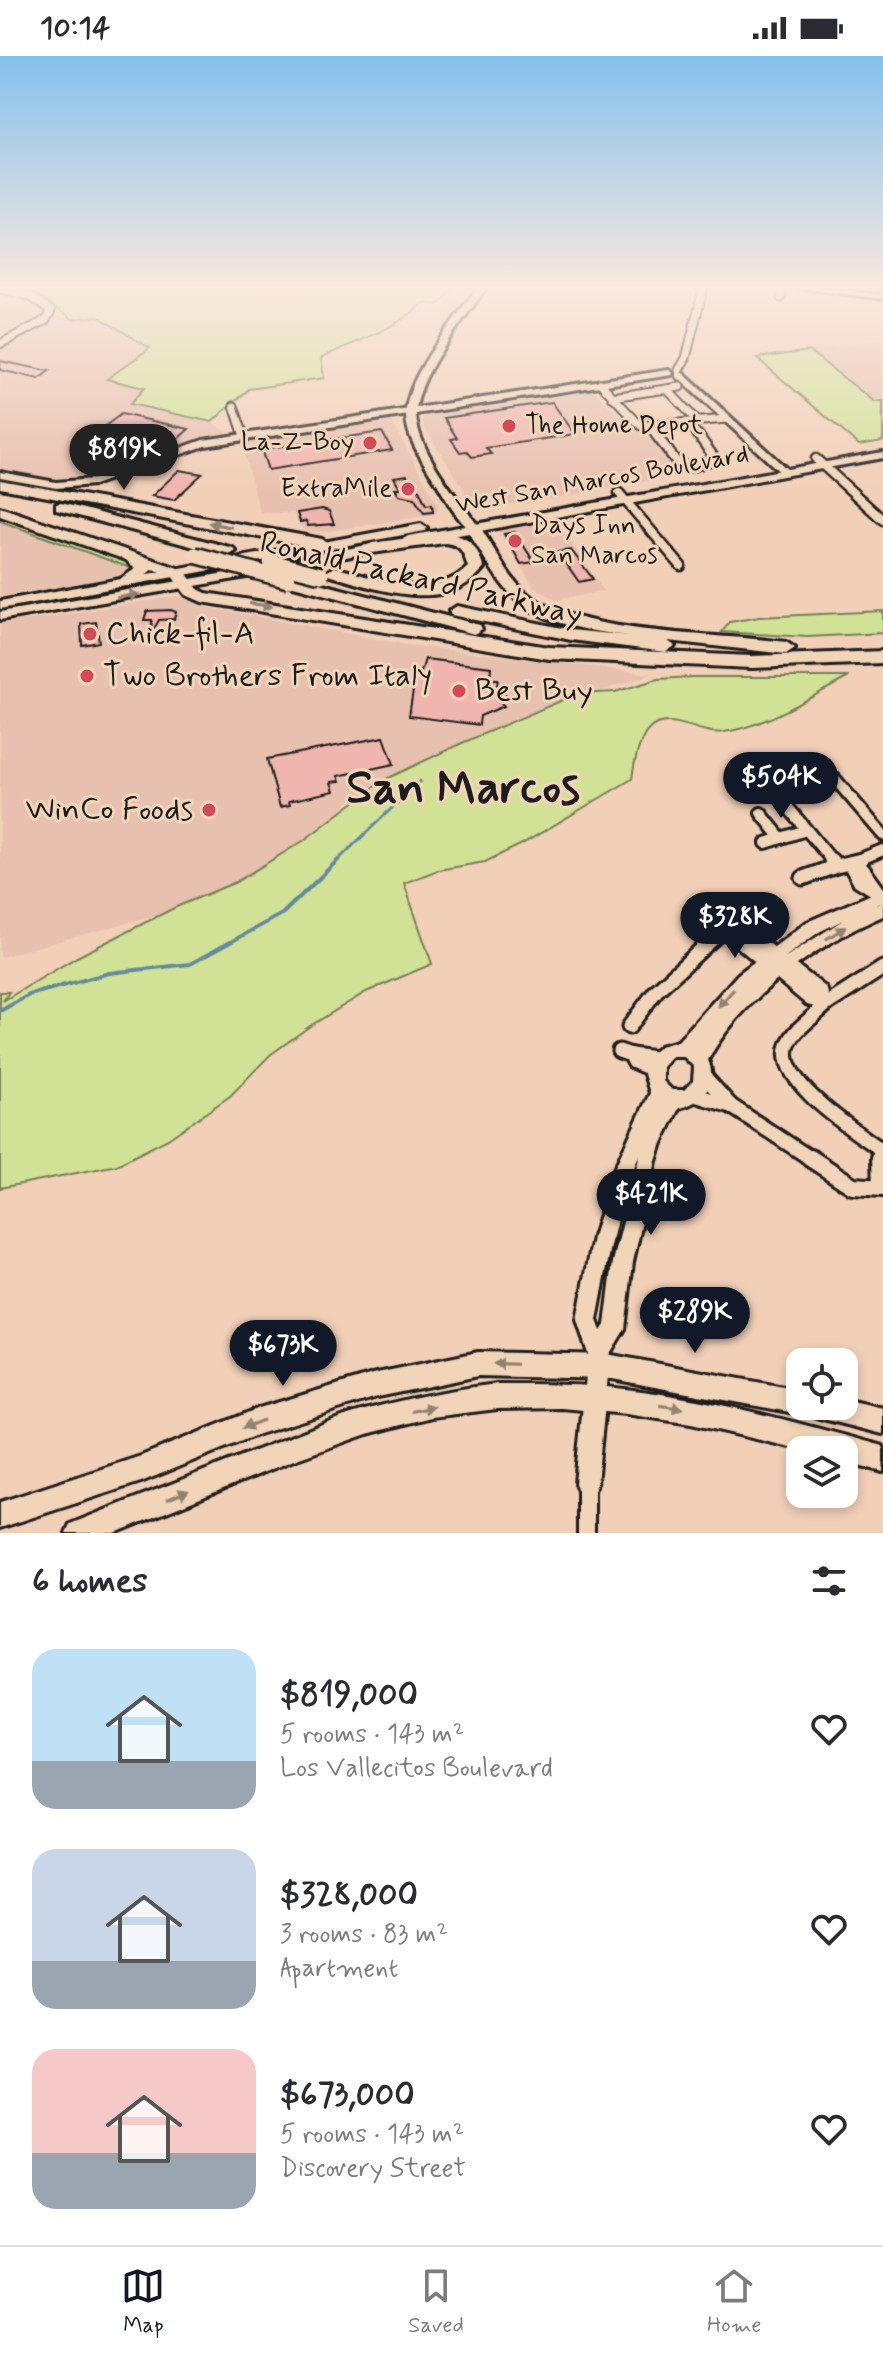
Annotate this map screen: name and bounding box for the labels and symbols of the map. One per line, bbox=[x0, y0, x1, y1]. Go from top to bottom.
place label: The Home Depot bbox=[525, 409, 703, 443]
marker: The Home Depot bbox=[500, 417, 518, 435]
pin: $819K bbox=[68, 424, 180, 492]
place label: La-Z-Boy bbox=[241, 426, 354, 460]
marker: La-Z-Boy bbox=[361, 434, 379, 452]
street label: West San Marcos Boulevard bbox=[453, 437, 751, 523]
place label: ExtraMile bbox=[281, 472, 392, 506]
marker: ExtraMile bbox=[399, 480, 417, 498]
place label: Days Inn San Marcos bbox=[531, 509, 658, 573]
one-way arrow bbox=[208, 518, 233, 530]
street label: Ronald Packard Parkway bbox=[256, 521, 586, 637]
marker: Days Inn San Marcos bbox=[506, 532, 524, 550]
one-way arrow bbox=[116, 589, 141, 602]
one-way arrow bbox=[249, 599, 274, 612]
place label: Chick-fil-A bbox=[106, 613, 255, 655]
marker: Chick-fil-A bbox=[81, 625, 99, 643]
place label: Two Brothers From Italy bbox=[103, 655, 432, 697]
marker: Two Brothers From Italy bbox=[78, 667, 96, 685]
place label: Best Buy bbox=[475, 670, 593, 712]
marker: Best Buy bbox=[450, 682, 468, 700]
pin: $504K bbox=[725, 752, 837, 820]
district label: San Marcos bbox=[346, 757, 580, 820]
place label: WinCo Foods bbox=[26, 789, 193, 831]
marker: WinCo Foods bbox=[200, 801, 218, 819]
pin: $328K bbox=[679, 892, 791, 960]
one-way arrow bbox=[825, 926, 846, 941]
one-way arrow bbox=[718, 989, 736, 1008]
pin: $421K bbox=[595, 1169, 707, 1237]
pin: $289K bbox=[639, 1287, 751, 1355]
pin: $673K bbox=[227, 1320, 339, 1388]
one-way arrow bbox=[492, 1358, 517, 1370]
one-way arrow bbox=[659, 1401, 684, 1413]
one-way arrow bbox=[411, 1402, 436, 1415]
one-way arrow bbox=[241, 1418, 265, 1431]
one-way arrow bbox=[166, 1489, 190, 1502]

